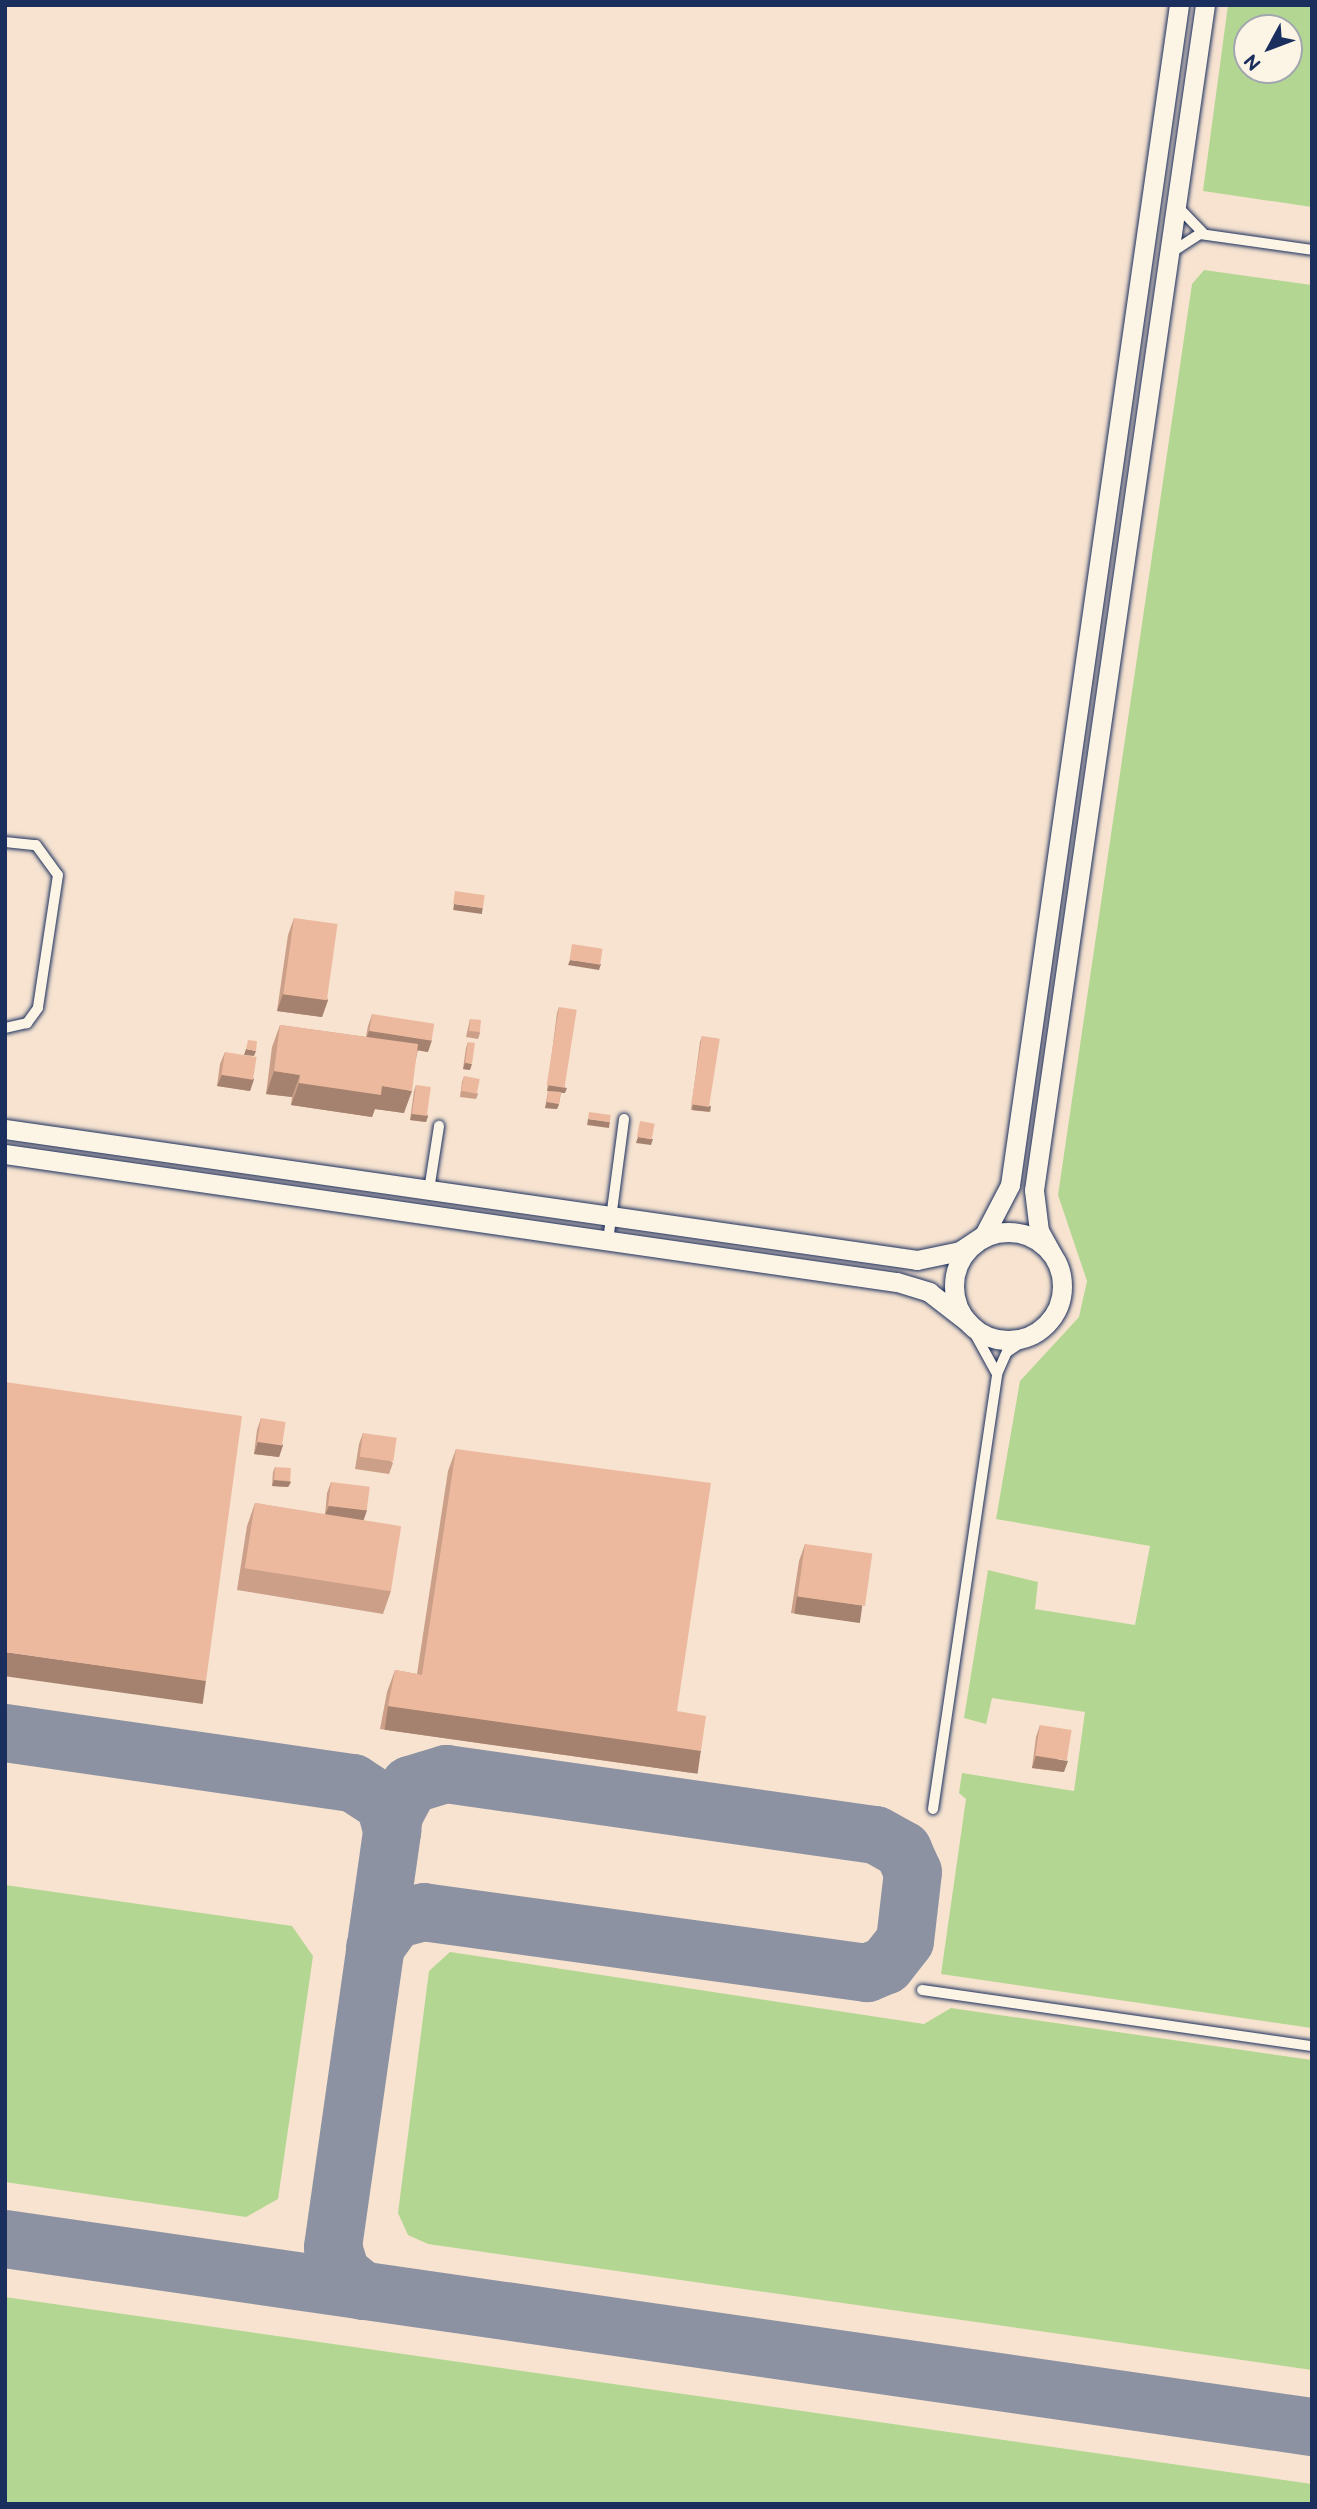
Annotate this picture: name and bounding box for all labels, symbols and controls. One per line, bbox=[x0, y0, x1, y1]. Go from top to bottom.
north arrow bbox=[1233, 14, 1303, 84]
text: N bbox=[1240, 49, 1267, 75]

